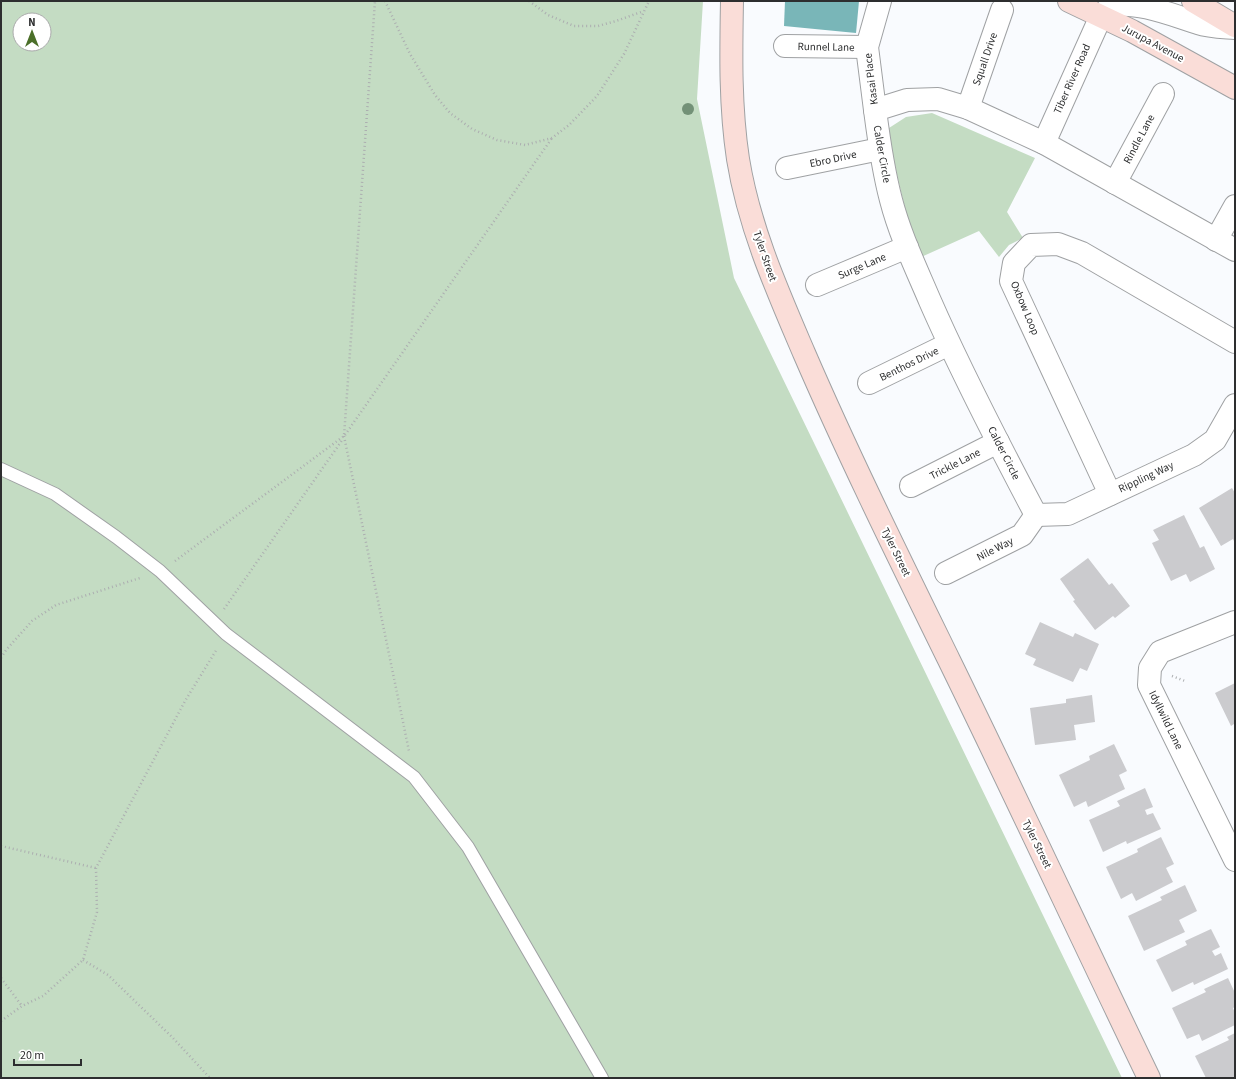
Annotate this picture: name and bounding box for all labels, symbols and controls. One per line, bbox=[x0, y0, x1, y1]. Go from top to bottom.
north arrow bbox=[12, 12, 52, 52]
text: N bbox=[28, 15, 36, 30]
street label: Jurupa Avenue bbox=[1119, 20, 1187, 66]
street label: Squall Drive bbox=[969, 30, 1001, 88]
street label: Runnel Lane bbox=[797, 39, 855, 55]
street label: Tiber River Road bbox=[1050, 42, 1094, 116]
street label: Kasai Place bbox=[860, 52, 882, 106]
street label: Rindle Lane bbox=[1120, 111, 1159, 166]
street label: Calder Circle bbox=[870, 124, 895, 184]
street label: Ebro Drive bbox=[808, 147, 858, 171]
street label: Tyler Street bbox=[749, 229, 781, 284]
street label: Surge Lane bbox=[836, 249, 889, 283]
street label: Oxbow Loop bbox=[1007, 279, 1043, 337]
street label: Benthos Drive bbox=[877, 343, 942, 385]
street label: Calder Circle bbox=[984, 424, 1024, 483]
street label: Trickle Lane bbox=[927, 445, 983, 483]
street label: Rippling Way bbox=[1116, 458, 1176, 496]
street label: Tyler Street bbox=[878, 525, 914, 579]
street label: Nile Way bbox=[974, 533, 1016, 565]
street label: Idyllwild Lane bbox=[1145, 688, 1187, 752]
street label: Tyler Street bbox=[1019, 817, 1055, 871]
scale bar bbox=[14, 1041, 81, 1067]
text: 20 m bbox=[20, 1047, 44, 1064]

